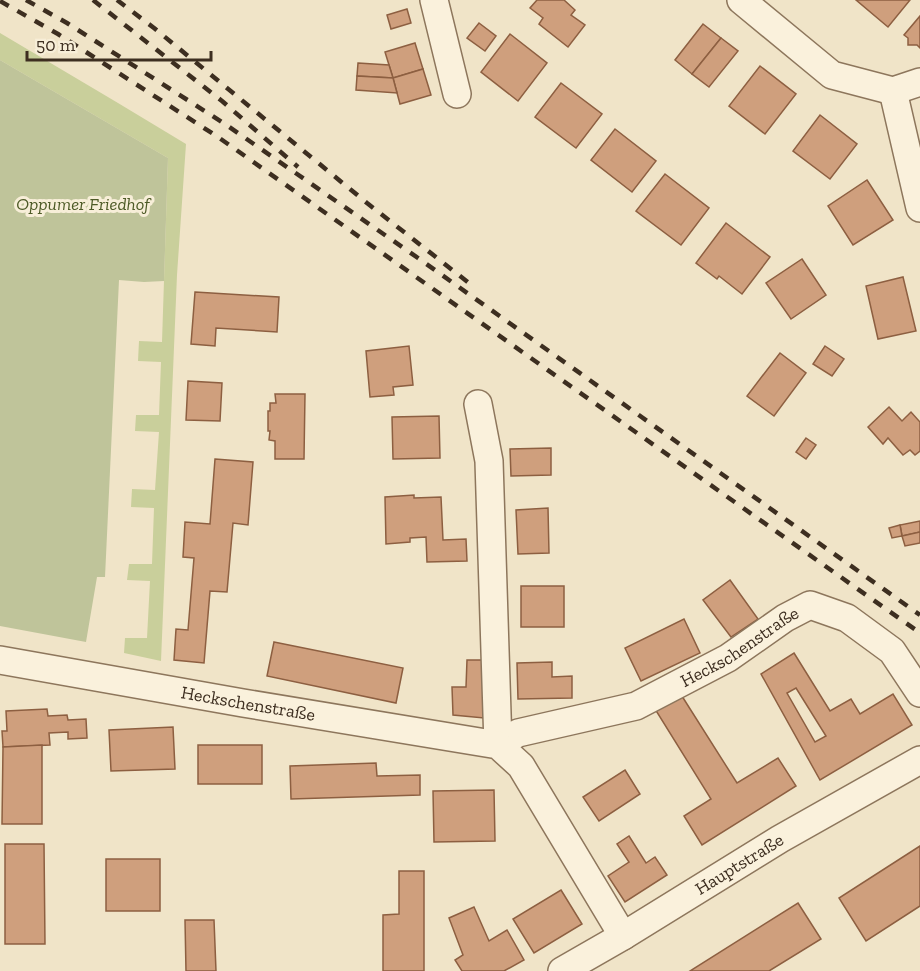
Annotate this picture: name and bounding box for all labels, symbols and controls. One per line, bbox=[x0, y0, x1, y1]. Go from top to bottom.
scale bar bbox=[27, 24, 212, 62]
text: 50 m bbox=[36, 34, 76, 56]
park label: Oppumer Friedhof bbox=[16, 193, 152, 215]
street label: Heckschenstraße bbox=[677, 602, 802, 692]
street label: Heckschenstraße bbox=[179, 681, 317, 726]
street label: Hauptstraße bbox=[691, 829, 788, 900]

